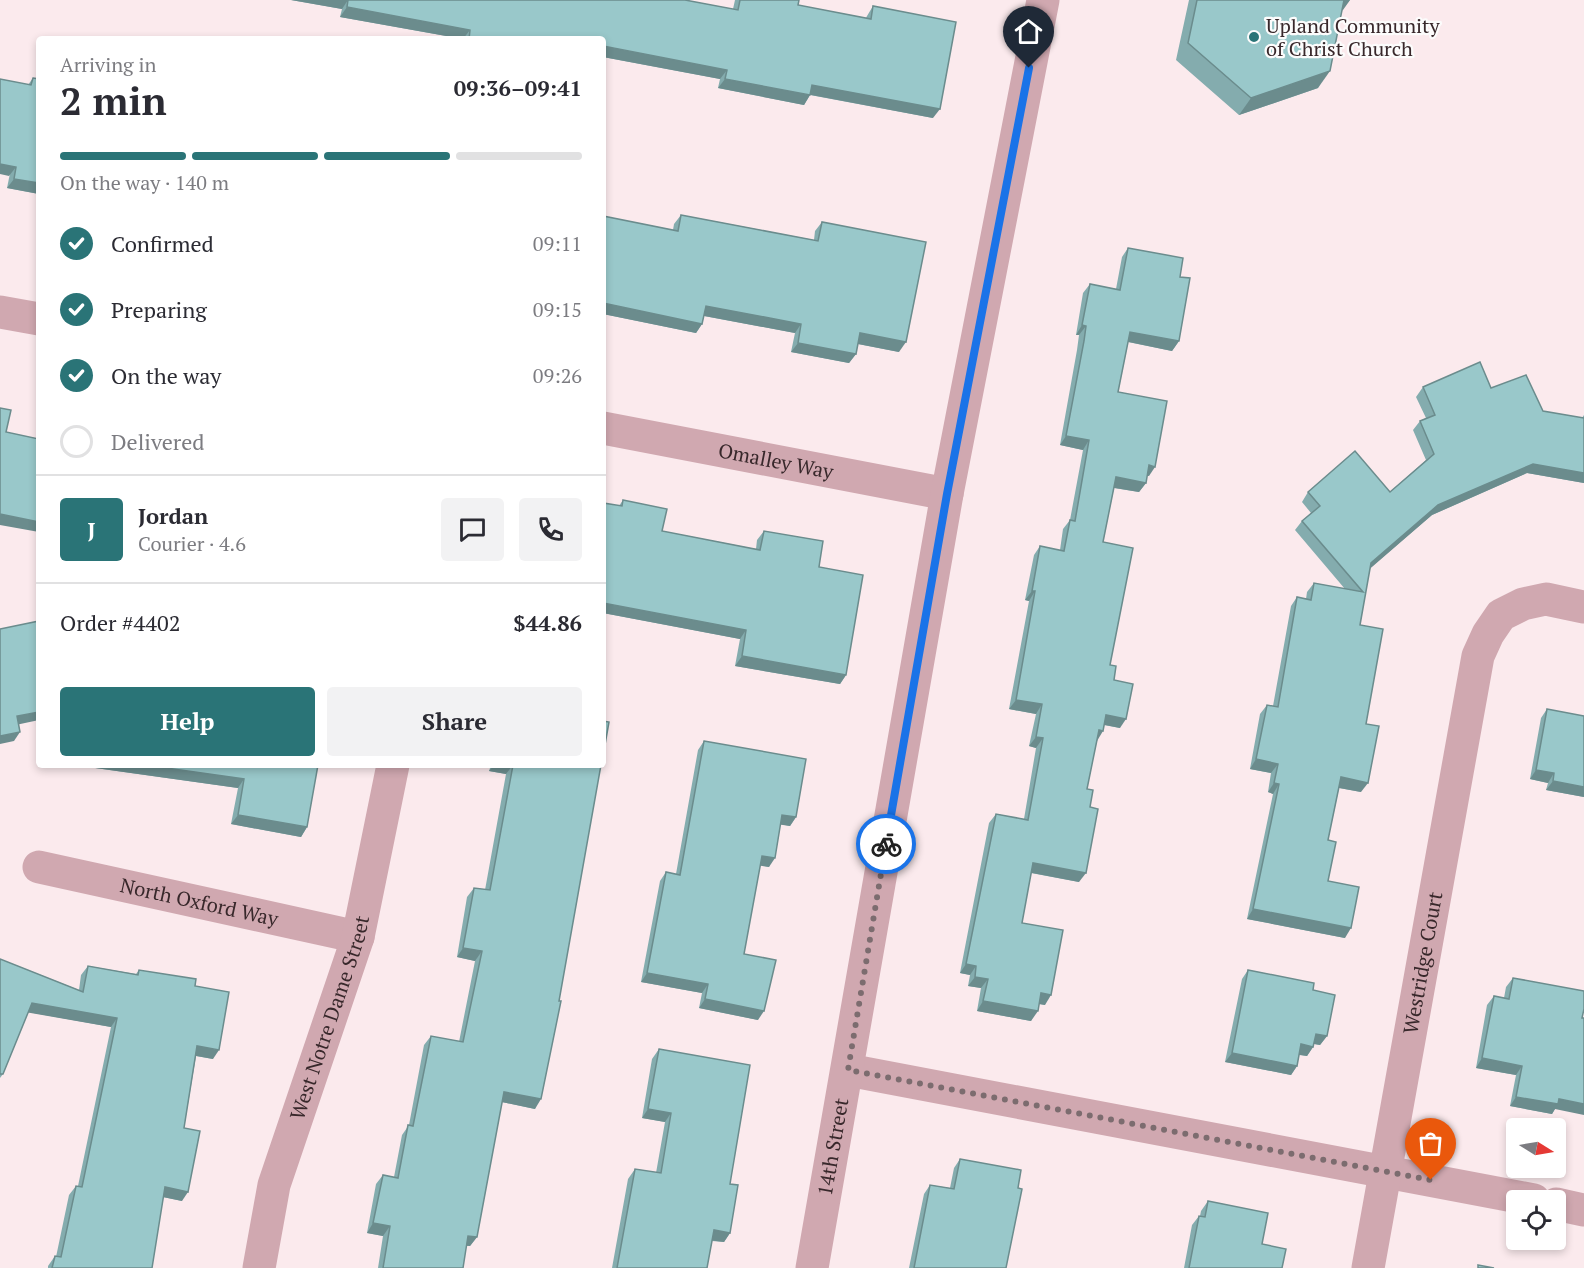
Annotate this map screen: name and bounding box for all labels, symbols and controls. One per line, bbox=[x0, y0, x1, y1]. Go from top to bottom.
pin bbox=[1003, 6, 1054, 68]
place label: Upland Community of Christ Church bbox=[1266, 12, 1440, 62]
icon: home bbox=[1012, 15, 1045, 48]
marker: Upland Community of Christ Church bbox=[1247, 30, 1261, 44]
text: Arriving in bbox=[60, 51, 156, 78]
text: 09:36–09:41 bbox=[454, 73, 582, 102]
text: 2 min bbox=[60, 74, 167, 126]
text: On the way · 140 m bbox=[60, 169, 229, 196]
icon: check bbox=[60, 227, 93, 260]
text: Confirmed bbox=[111, 229, 214, 258]
text: 09:11 bbox=[533, 230, 582, 257]
icon: check bbox=[60, 293, 93, 326]
text: Preparing bbox=[111, 295, 207, 324]
text: 09:15 bbox=[533, 296, 582, 323]
icon: check bbox=[60, 359, 93, 392]
text: On the way bbox=[111, 361, 221, 390]
text: 09:26 bbox=[533, 362, 582, 389]
text: Delivered bbox=[111, 427, 204, 456]
street label: Omalley Way bbox=[716, 436, 837, 485]
button: chat bbox=[441, 498, 504, 561]
button: phone bbox=[519, 498, 582, 561]
text: Jordan bbox=[138, 501, 208, 530]
text: J bbox=[87, 515, 96, 544]
text: Courier · 4.6 bbox=[138, 530, 246, 557]
text: Order #4402 bbox=[60, 608, 180, 637]
text: $44.86 bbox=[513, 608, 582, 637]
button: Help bbox=[60, 687, 315, 756]
button: Share bbox=[327, 687, 582, 756]
courier bbox=[856, 814, 916, 874]
icon: bike bbox=[870, 828, 903, 861]
street label: North Oxford Way bbox=[118, 871, 282, 932]
street label: Westridge Court bbox=[1396, 889, 1448, 1036]
street label: West Notre Dame Street bbox=[283, 912, 375, 1123]
street label: 14th Street bbox=[811, 1095, 855, 1198]
pin bbox=[1405, 1118, 1456, 1180]
north arrow bbox=[1506, 1118, 1566, 1178]
map controls bbox=[1506, 1118, 1566, 1250]
icon: bag bbox=[1414, 1127, 1447, 1160]
button: locate bbox=[1506, 1190, 1566, 1250]

